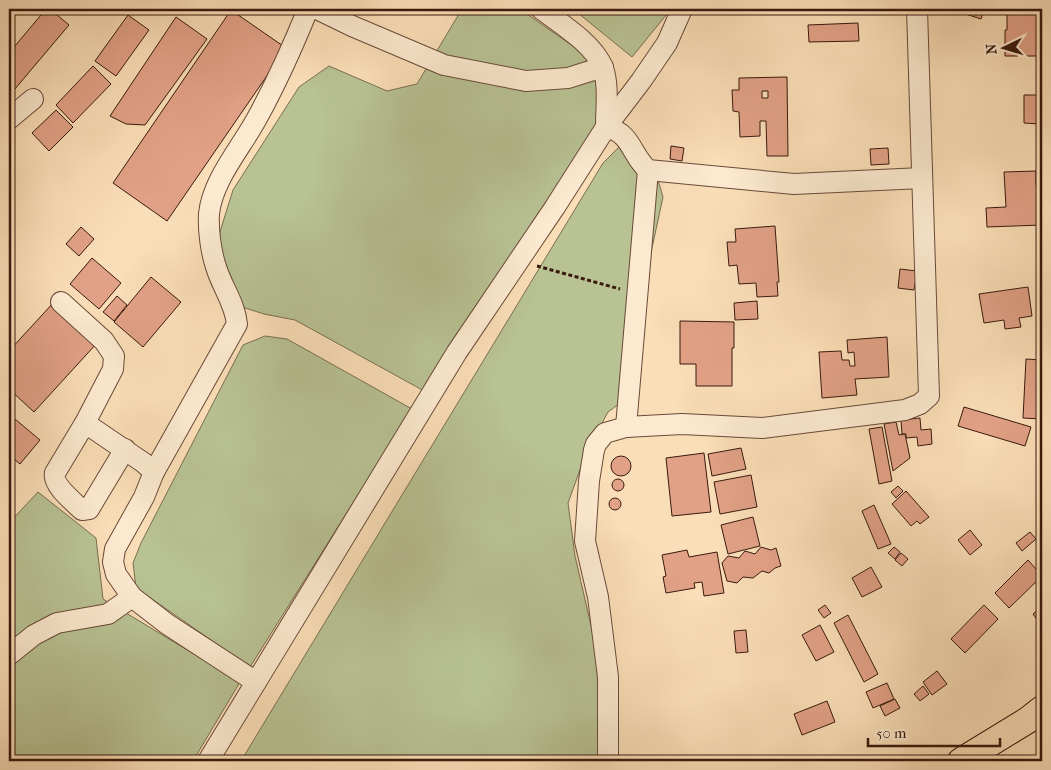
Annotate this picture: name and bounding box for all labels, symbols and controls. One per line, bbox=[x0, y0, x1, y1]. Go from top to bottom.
north arrow bbox=[978, 22, 1028, 72]
text: N bbox=[983, 43, 1000, 55]
scale bar bbox=[868, 715, 1001, 747]
text: 50 m bbox=[876, 724, 907, 742]

